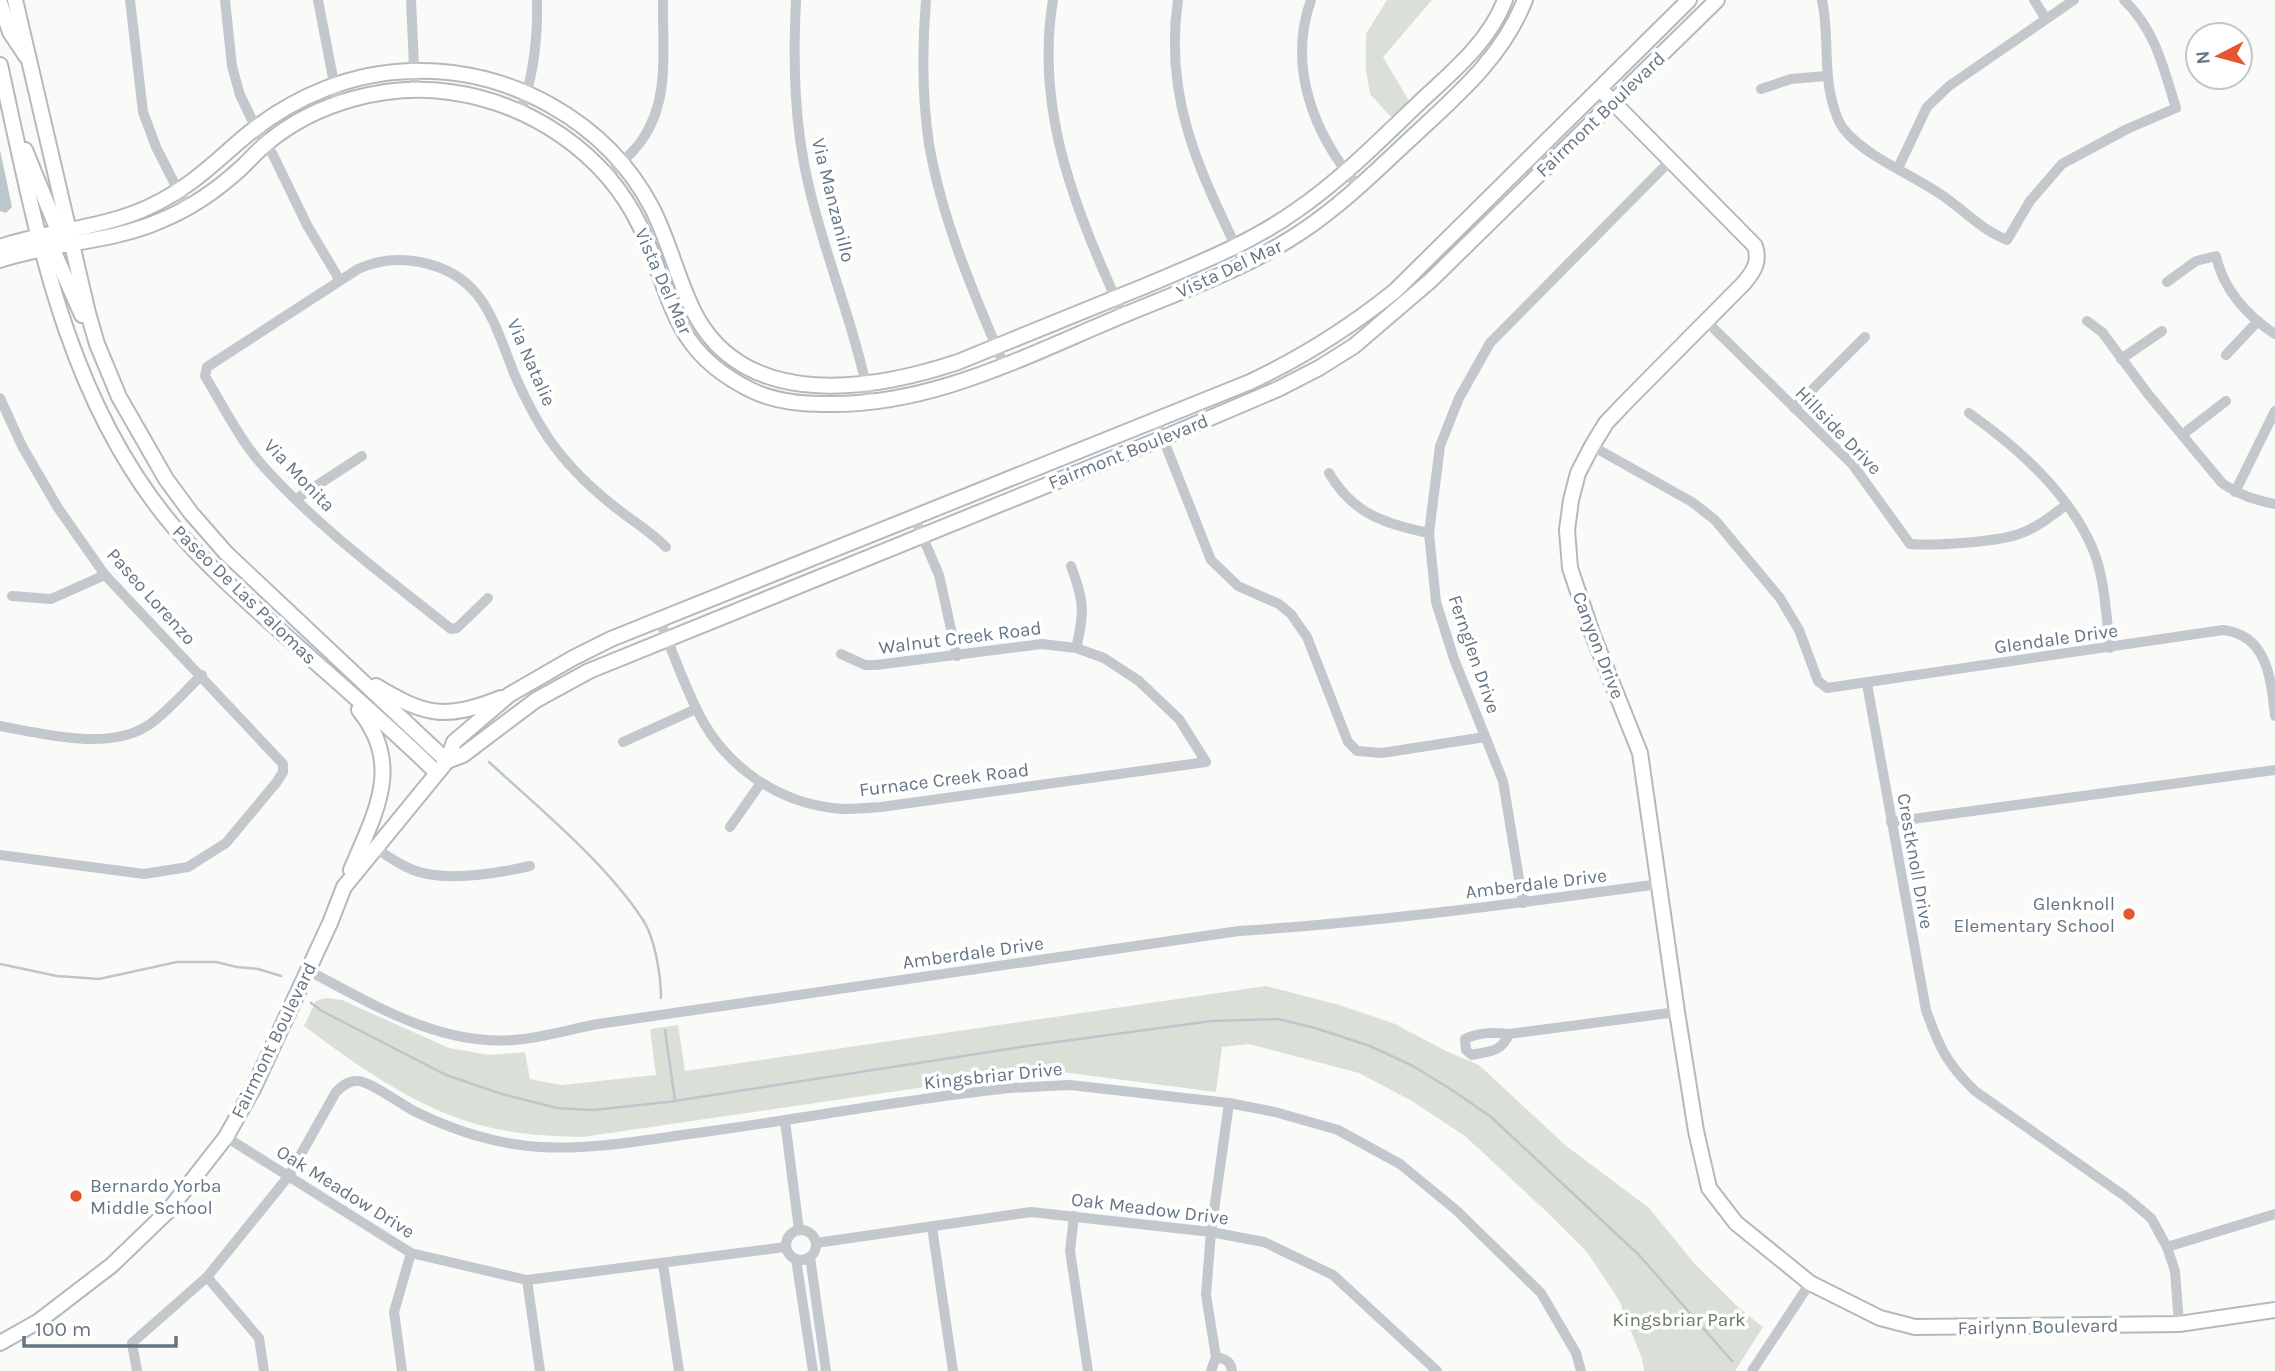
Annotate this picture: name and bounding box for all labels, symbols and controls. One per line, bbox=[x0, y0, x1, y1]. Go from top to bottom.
north arrow bbox=[2184, 21, 2254, 91]
street label: Fairmont Boulevard bbox=[1532, 48, 1670, 182]
text: N bbox=[2191, 50, 2215, 66]
street label: Via Manzanillo bbox=[807, 136, 859, 265]
street label: Vista Del Mar bbox=[630, 225, 696, 338]
street label: Vista Del Mar bbox=[1173, 235, 1286, 303]
street label: Via Natalie bbox=[502, 315, 560, 409]
street label: Hillside Drive bbox=[1791, 382, 1886, 480]
street label: Fairmont Boulevard bbox=[1045, 410, 1212, 494]
street label: Via Monita bbox=[259, 435, 339, 517]
street label: Paseo De Las Palomas bbox=[168, 520, 321, 669]
street label: Paseo Lorenzo bbox=[102, 544, 200, 650]
street label: Canyon Drive bbox=[1568, 589, 1629, 702]
street label: Fernglen Drive bbox=[1444, 592, 1505, 716]
street label: Walnut Creek Road bbox=[878, 617, 1043, 659]
street label: Glendale Drive bbox=[1993, 619, 2119, 659]
street label: Furnace Creek Road bbox=[858, 759, 1030, 801]
street label: Crestknoll Drive bbox=[1892, 792, 1938, 931]
street label: Amberdale Drive bbox=[1464, 864, 1608, 904]
place label: Glenknoll Elementary School bbox=[1954, 893, 2115, 937]
marker: Glenknoll Elementary School bbox=[2121, 906, 2137, 922]
street label: Amberdale Drive bbox=[901, 932, 1045, 974]
street label: Fairmont Boulevard bbox=[227, 959, 321, 1122]
street label: Kingsbriar Drive bbox=[923, 1058, 1064, 1094]
street label: Oak Meadow Drive bbox=[272, 1141, 419, 1243]
place label: Bernardo Yorba Middle School bbox=[90, 1175, 222, 1219]
marker: Bernardo Yorba Middle School bbox=[68, 1188, 84, 1204]
street label: Oak Meadow Drive bbox=[1070, 1188, 1230, 1230]
scale bar bbox=[24, 1304, 177, 1348]
park label: Kingsbriar Park bbox=[1612, 1309, 1746, 1331]
street label: Fairlynn Boulevard bbox=[1957, 1315, 2119, 1339]
text: 100 m bbox=[35, 1317, 92, 1341]

